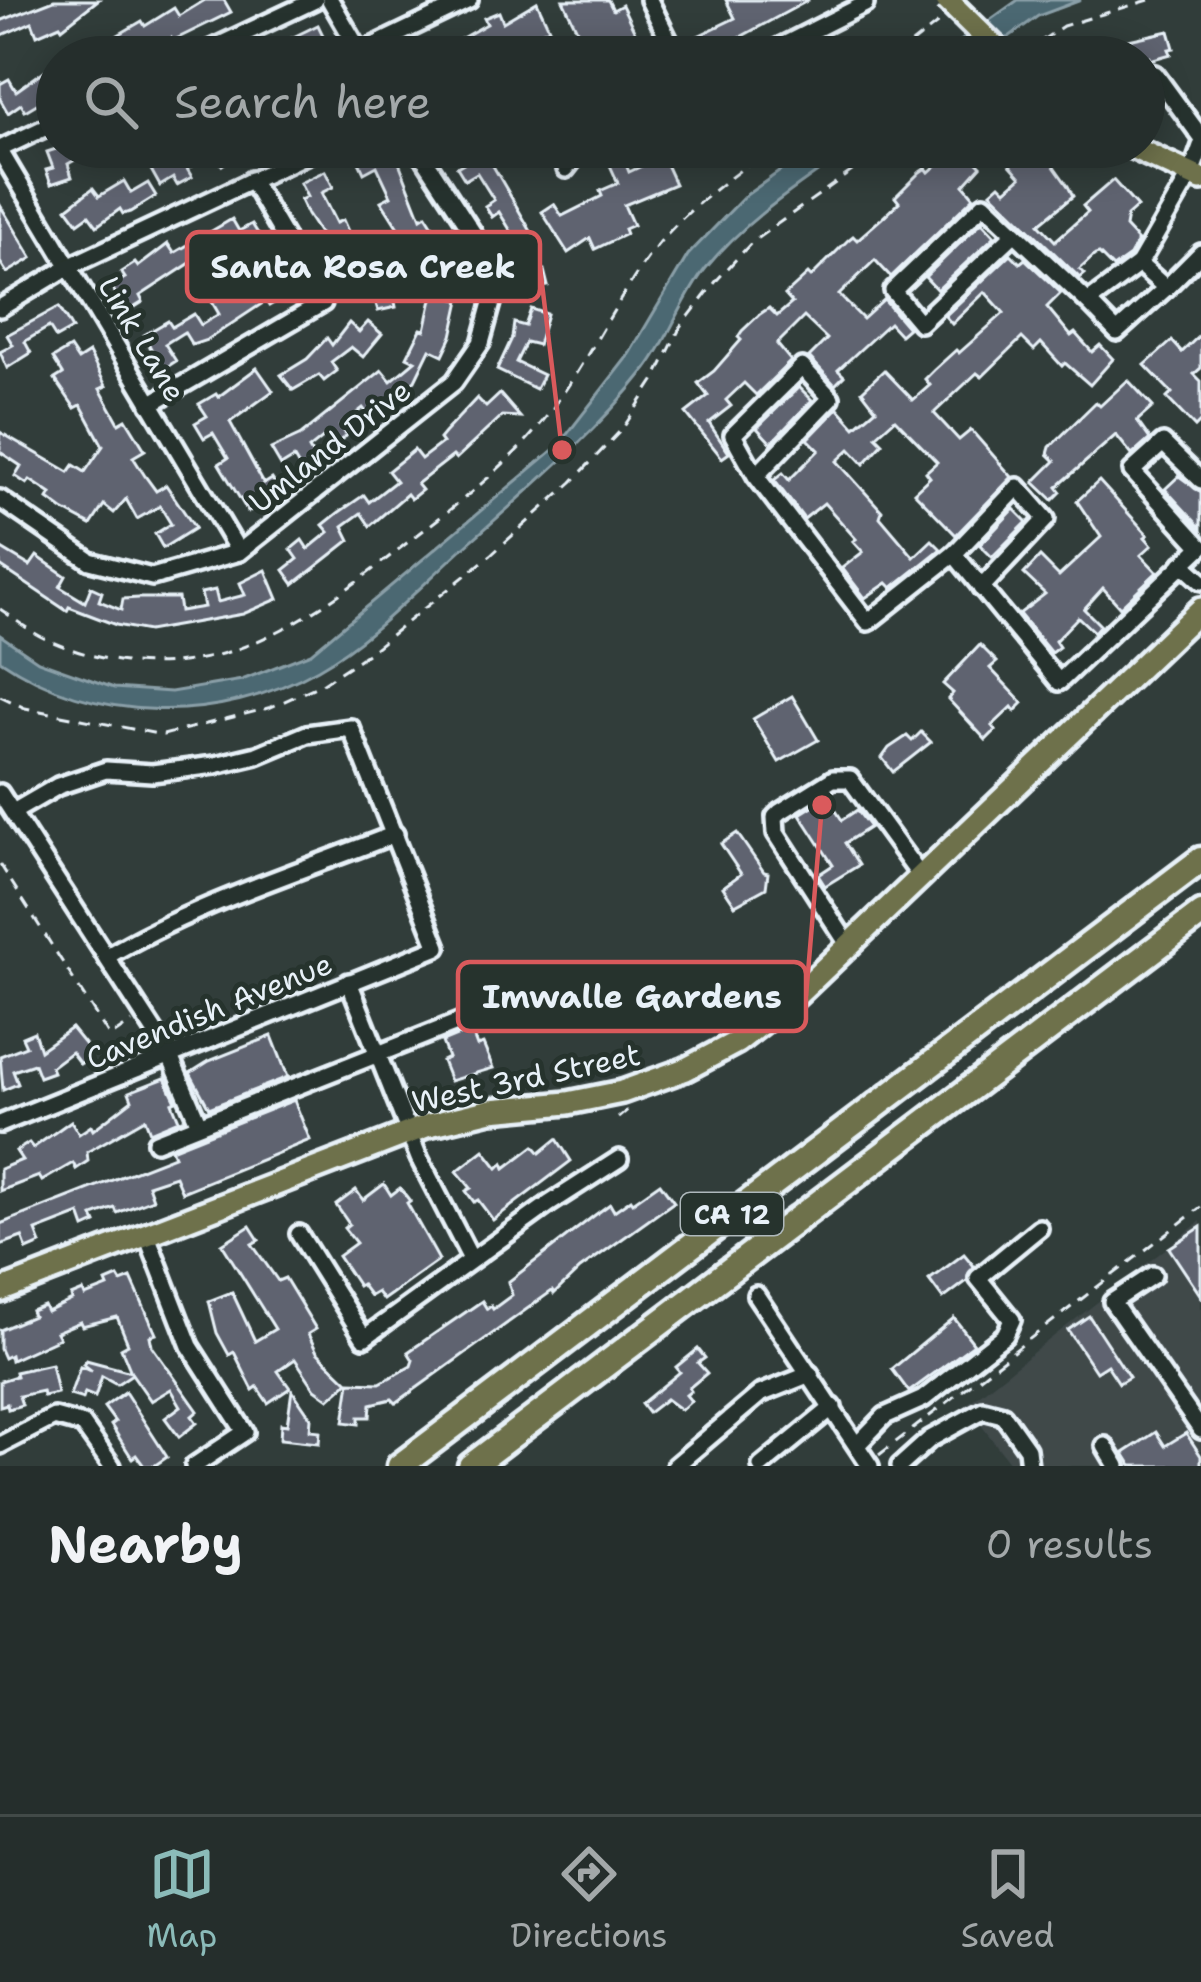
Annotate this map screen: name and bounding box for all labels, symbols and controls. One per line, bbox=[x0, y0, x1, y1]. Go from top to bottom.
search box bbox=[36, 36, 1165, 168]
icon: search bbox=[78, 69, 144, 135]
text: Search here bbox=[174, 72, 431, 132]
callout: Santa Rosa Creek bbox=[187, 232, 540, 301]
text: Santa Rosa Creek bbox=[210, 244, 516, 289]
street label: Link Lane bbox=[88, 269, 196, 409]
street label: Umland Drive bbox=[241, 370, 419, 522]
street label: Cavendish Avenue bbox=[80, 943, 338, 1079]
callout: Imwalle Gardens bbox=[458, 962, 806, 1031]
text: Imwalle Gardens bbox=[482, 974, 782, 1019]
street label: West 3rd Street bbox=[408, 1034, 644, 1122]
road number: CA 12 bbox=[681, 1193, 783, 1235]
text: Nearby bbox=[48, 1510, 243, 1578]
text: 0 results bbox=[986, 1518, 1153, 1570]
tab: Map bbox=[147, 1841, 217, 1958]
tab: Directions bbox=[510, 1841, 668, 1958]
tab: Saved bbox=[961, 1841, 1054, 1958]

